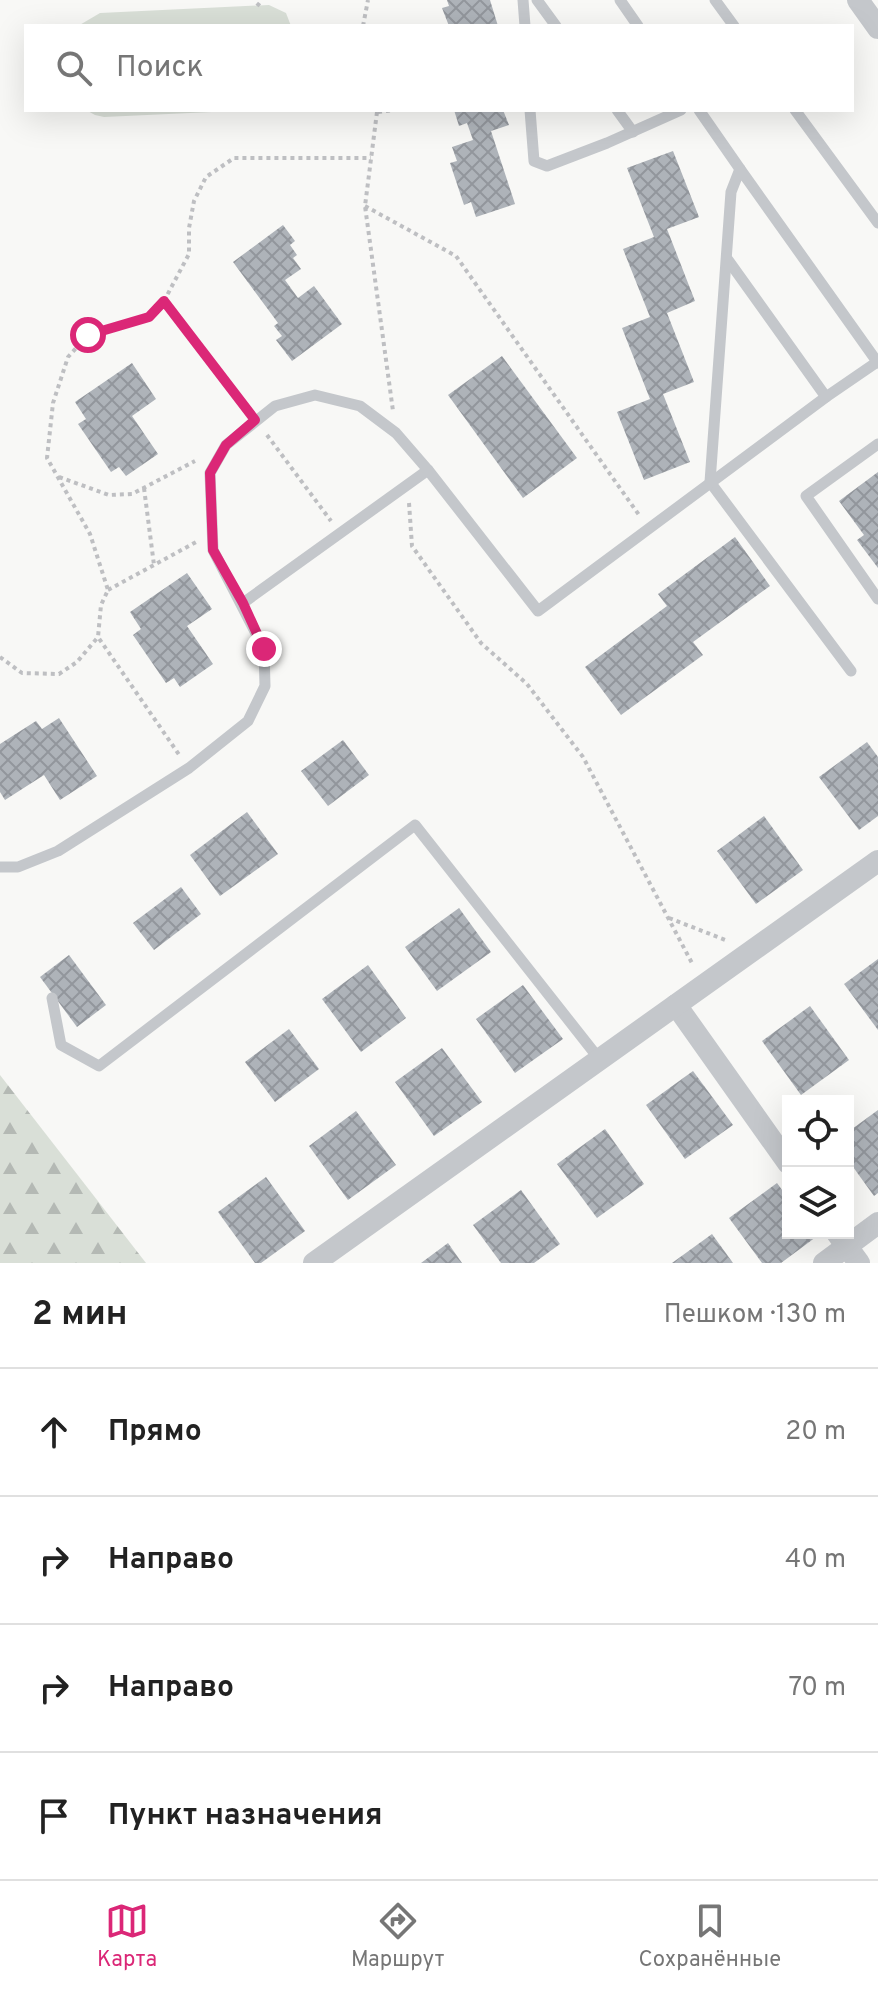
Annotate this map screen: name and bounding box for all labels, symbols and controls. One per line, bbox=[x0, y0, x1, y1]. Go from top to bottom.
search box bbox=[24, 24, 854, 112]
icon: search bbox=[52, 46, 96, 90]
text: Поиск bbox=[116, 50, 204, 87]
route start bbox=[70, 317, 106, 353]
route end bbox=[246, 631, 282, 667]
map controls bbox=[782, 1095, 854, 1239]
button: locate bbox=[782, 1095, 854, 1167]
button: layers bbox=[782, 1167, 854, 1239]
text: 2 мин bbox=[32, 1294, 128, 1337]
text: Пешком · 130 m bbox=[664, 1299, 846, 1332]
icon: ahead bbox=[32, 1410, 76, 1454]
text: Прямо bbox=[108, 1414, 202, 1451]
text: 20 m bbox=[785, 1416, 846, 1449]
icon: right bbox=[32, 1538, 76, 1582]
text: Направо bbox=[108, 1542, 234, 1579]
text: 40 m bbox=[785, 1544, 846, 1577]
icon: right bbox=[32, 1666, 76, 1710]
text: Направо bbox=[108, 1670, 234, 1707]
text: 70 m bbox=[788, 1672, 846, 1705]
icon: arrive bbox=[32, 1794, 76, 1838]
text: Пункт назначения bbox=[108, 1798, 382, 1835]
tab: Карта bbox=[97, 1899, 157, 1974]
tab: Маршрут bbox=[351, 1899, 445, 1974]
tab: Сохранённые bbox=[638, 1899, 781, 1974]

